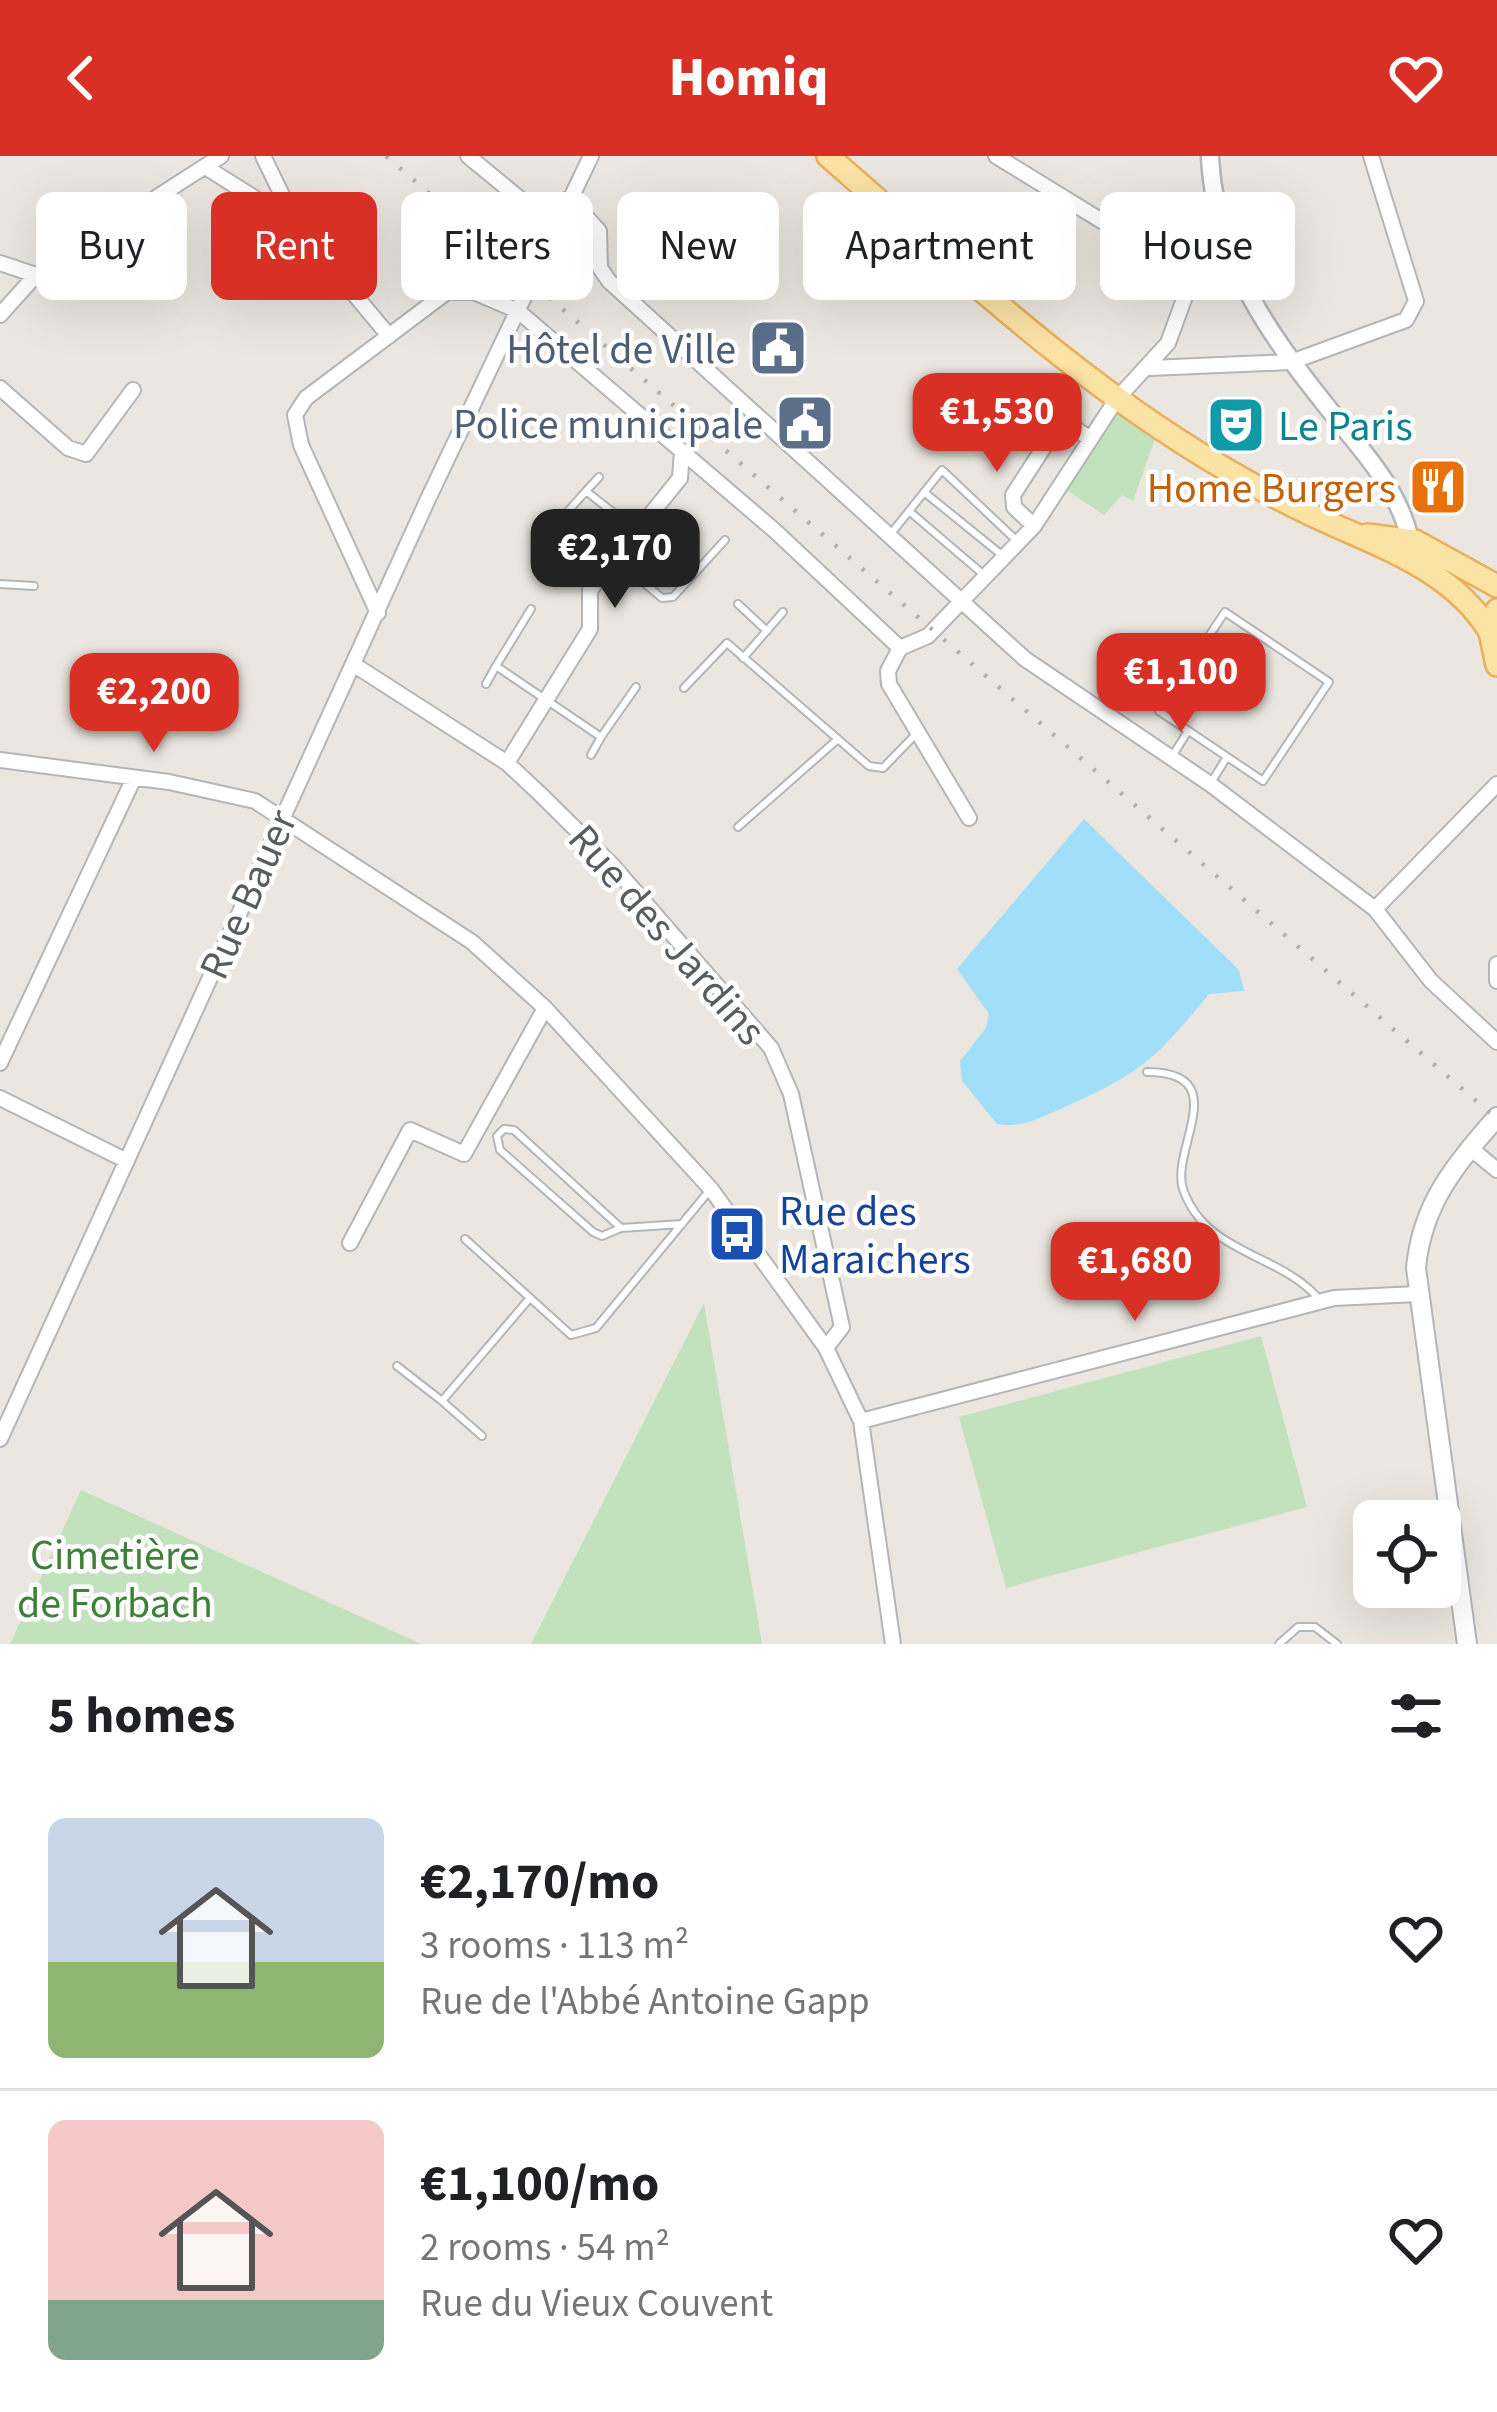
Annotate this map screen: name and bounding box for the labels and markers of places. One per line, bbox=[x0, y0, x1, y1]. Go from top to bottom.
public building icon: Hôtel de Ville bbox=[747, 317, 809, 379]
place label: Hôtel de Ville bbox=[506, 320, 736, 380]
pin: €1,530 bbox=[899, 373, 1095, 475]
public building icon: Police municipale bbox=[774, 392, 836, 454]
theatre icon: Le Paris bbox=[1205, 394, 1267, 456]
place label: Police municipale bbox=[453, 395, 763, 455]
place label: Le Paris bbox=[1278, 397, 1413, 457]
restaurant icon: Home Burgers bbox=[1407, 456, 1469, 518]
place label: Home Burgers bbox=[1147, 459, 1396, 519]
pin: €2,170 bbox=[517, 509, 713, 611]
pin: €1,100 bbox=[1083, 633, 1279, 735]
pin: €2,200 bbox=[56, 653, 252, 755]
place label: Rue des Maraichers bbox=[779, 1182, 971, 1290]
bus stop icon: Rue des Maraichers bbox=[706, 1203, 768, 1265]
pin: €1,680 bbox=[1037, 1222, 1233, 1324]

